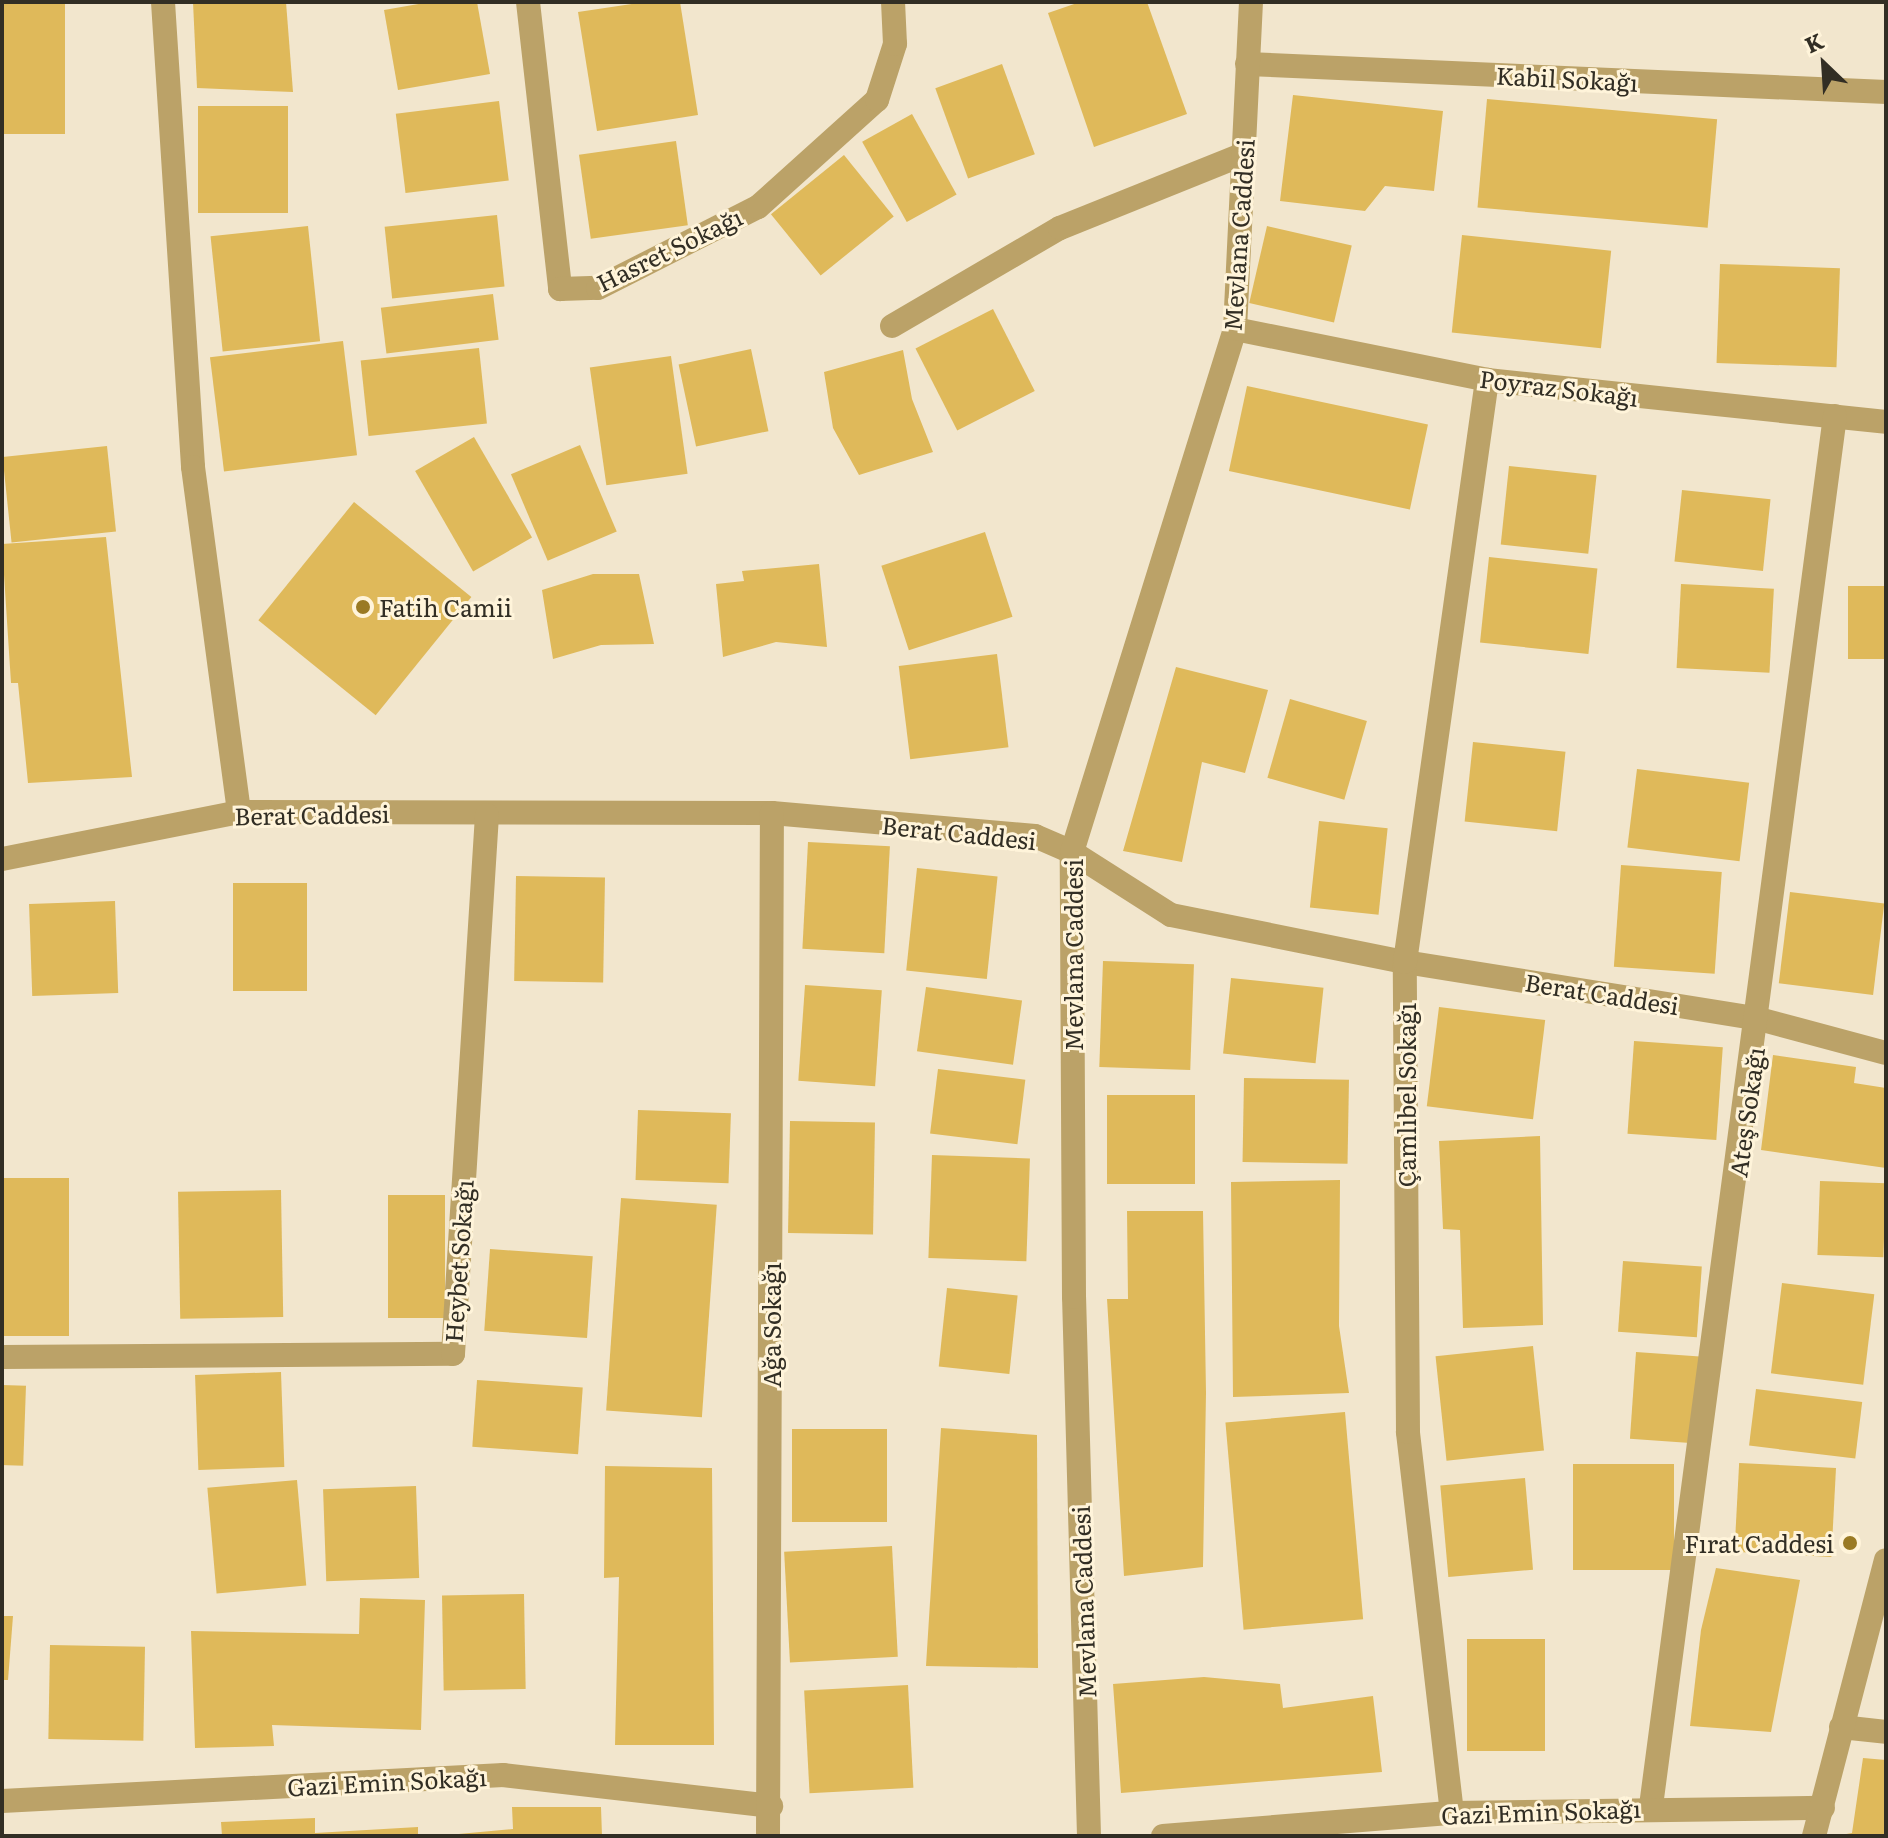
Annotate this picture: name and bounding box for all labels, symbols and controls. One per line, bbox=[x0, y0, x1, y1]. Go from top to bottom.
text: K bbox=[1799, 23, 1828, 60]
north arrow bbox=[1784, 24, 1864, 104]
street label: Kabil Sokağı bbox=[1495, 60, 1639, 96]
street label: Mevlana Caddesi bbox=[1217, 138, 1259, 332]
street label: Hasret Sokağı bbox=[592, 201, 746, 297]
street label: Poyraz Sokağı bbox=[1478, 363, 1640, 411]
place label: Fatih Camii bbox=[379, 593, 512, 621]
marker: Fatih Camii bbox=[354, 598, 372, 616]
street label: Berat Caddesi bbox=[234, 798, 390, 830]
street label: Berat Caddesi bbox=[880, 810, 1038, 854]
street label: Mevlana Caddesi bbox=[1059, 859, 1087, 1051]
street label: Berat Caddesi bbox=[1523, 967, 1681, 1019]
street label: Çamlıbel Sokağı bbox=[1392, 1003, 1420, 1187]
street label: Ateş Sokağı bbox=[1723, 1045, 1769, 1179]
street label: Heybet Sokağı bbox=[438, 1178, 478, 1344]
street label: Ağa Sokağı bbox=[757, 1262, 785, 1388]
street label: Mevlana Caddesi bbox=[1065, 1505, 1101, 1699]
place label: Fırat Caddesi bbox=[1685, 1529, 1834, 1557]
marker: Fırat Caddesi bbox=[1841, 1534, 1859, 1552]
street label: Gazi Emin Sokağı bbox=[287, 1761, 487, 1801]
street label: Gazi Emin Sokağı bbox=[1441, 1793, 1641, 1829]

